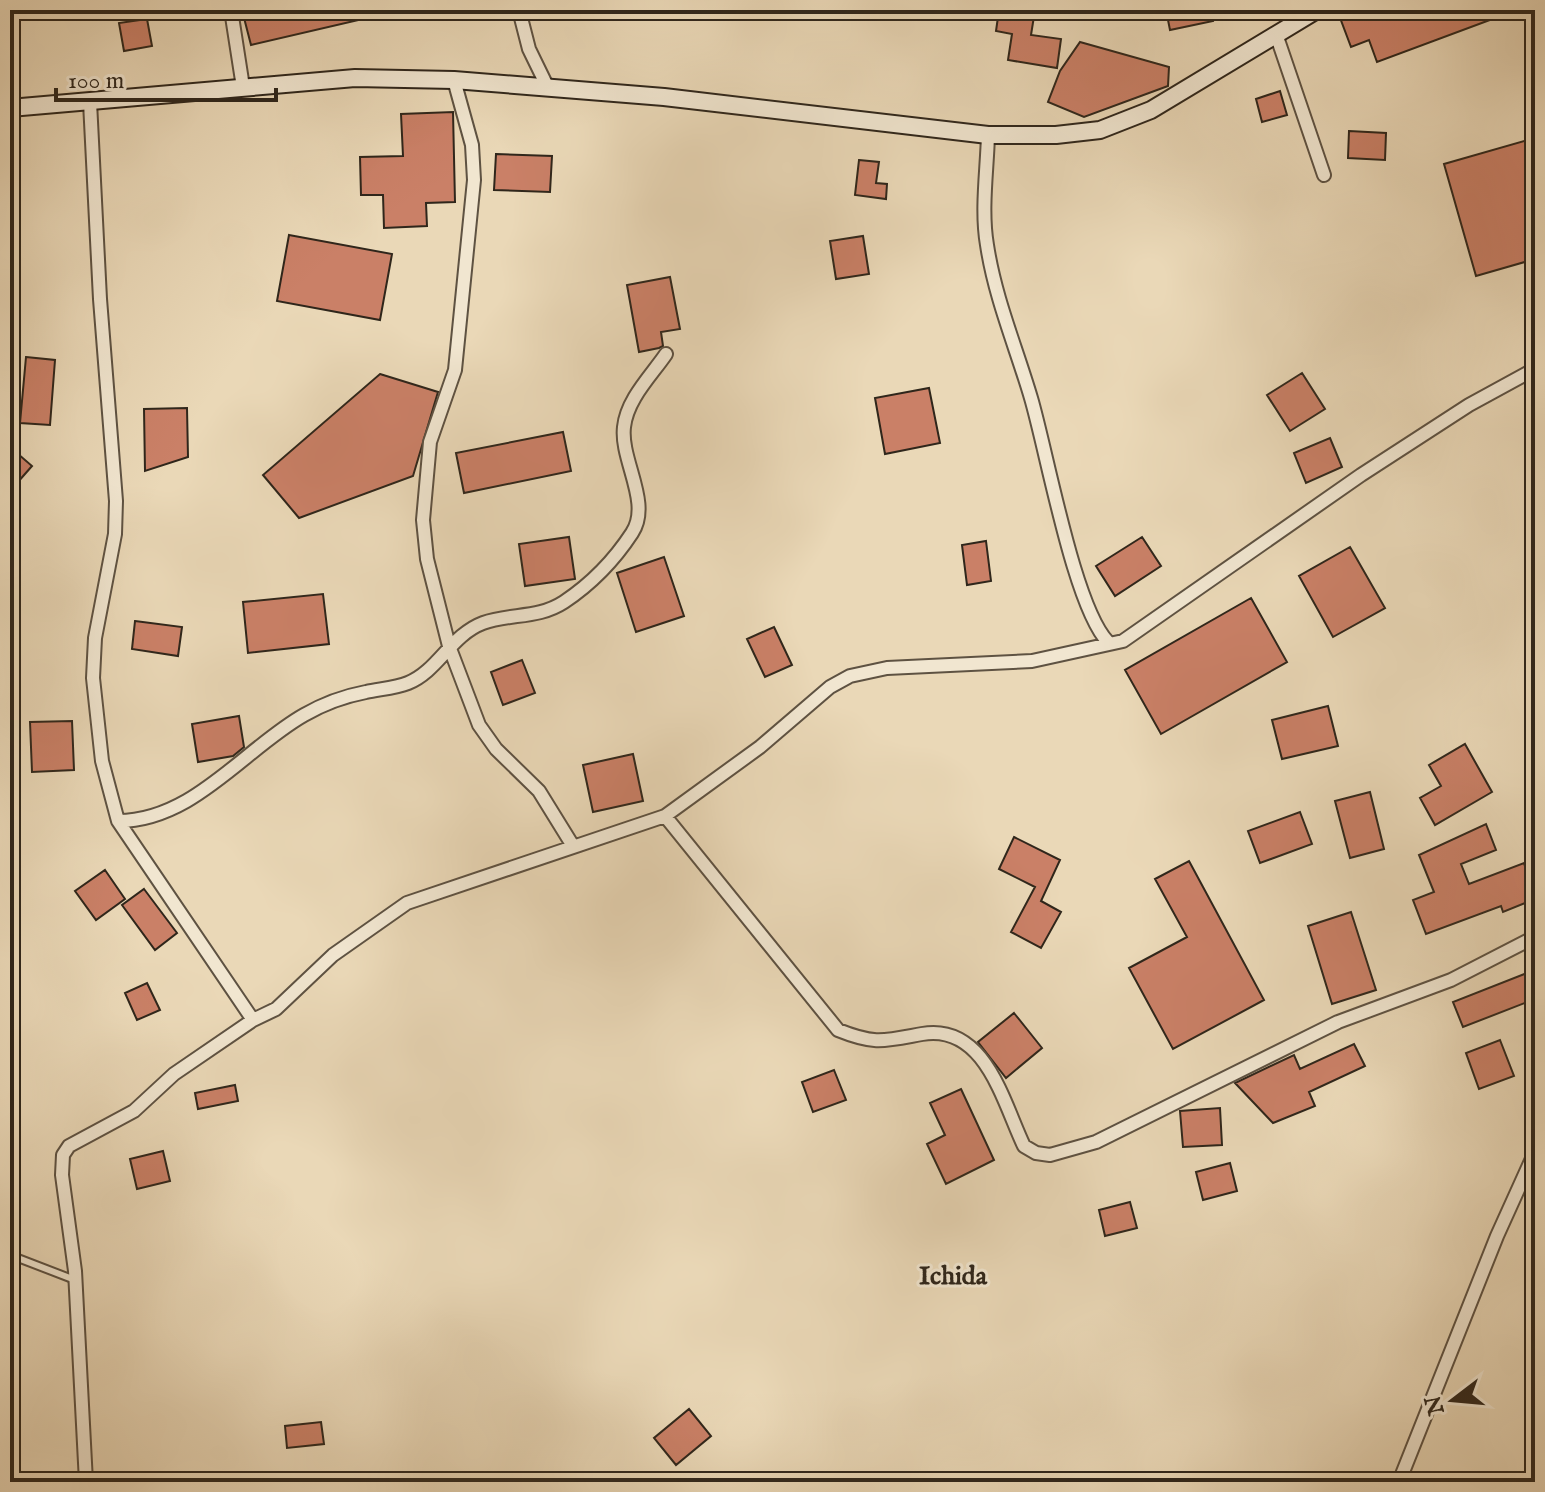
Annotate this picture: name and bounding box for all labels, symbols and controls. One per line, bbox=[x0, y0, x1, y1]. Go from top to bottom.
scale bar bbox=[56, 52, 276, 102]
text: 100 m bbox=[68, 66, 124, 97]
district label: Ichida bbox=[919, 1260, 988, 1293]
north arrow bbox=[1413, 1360, 1493, 1440]
text: N bbox=[1420, 1392, 1452, 1419]

